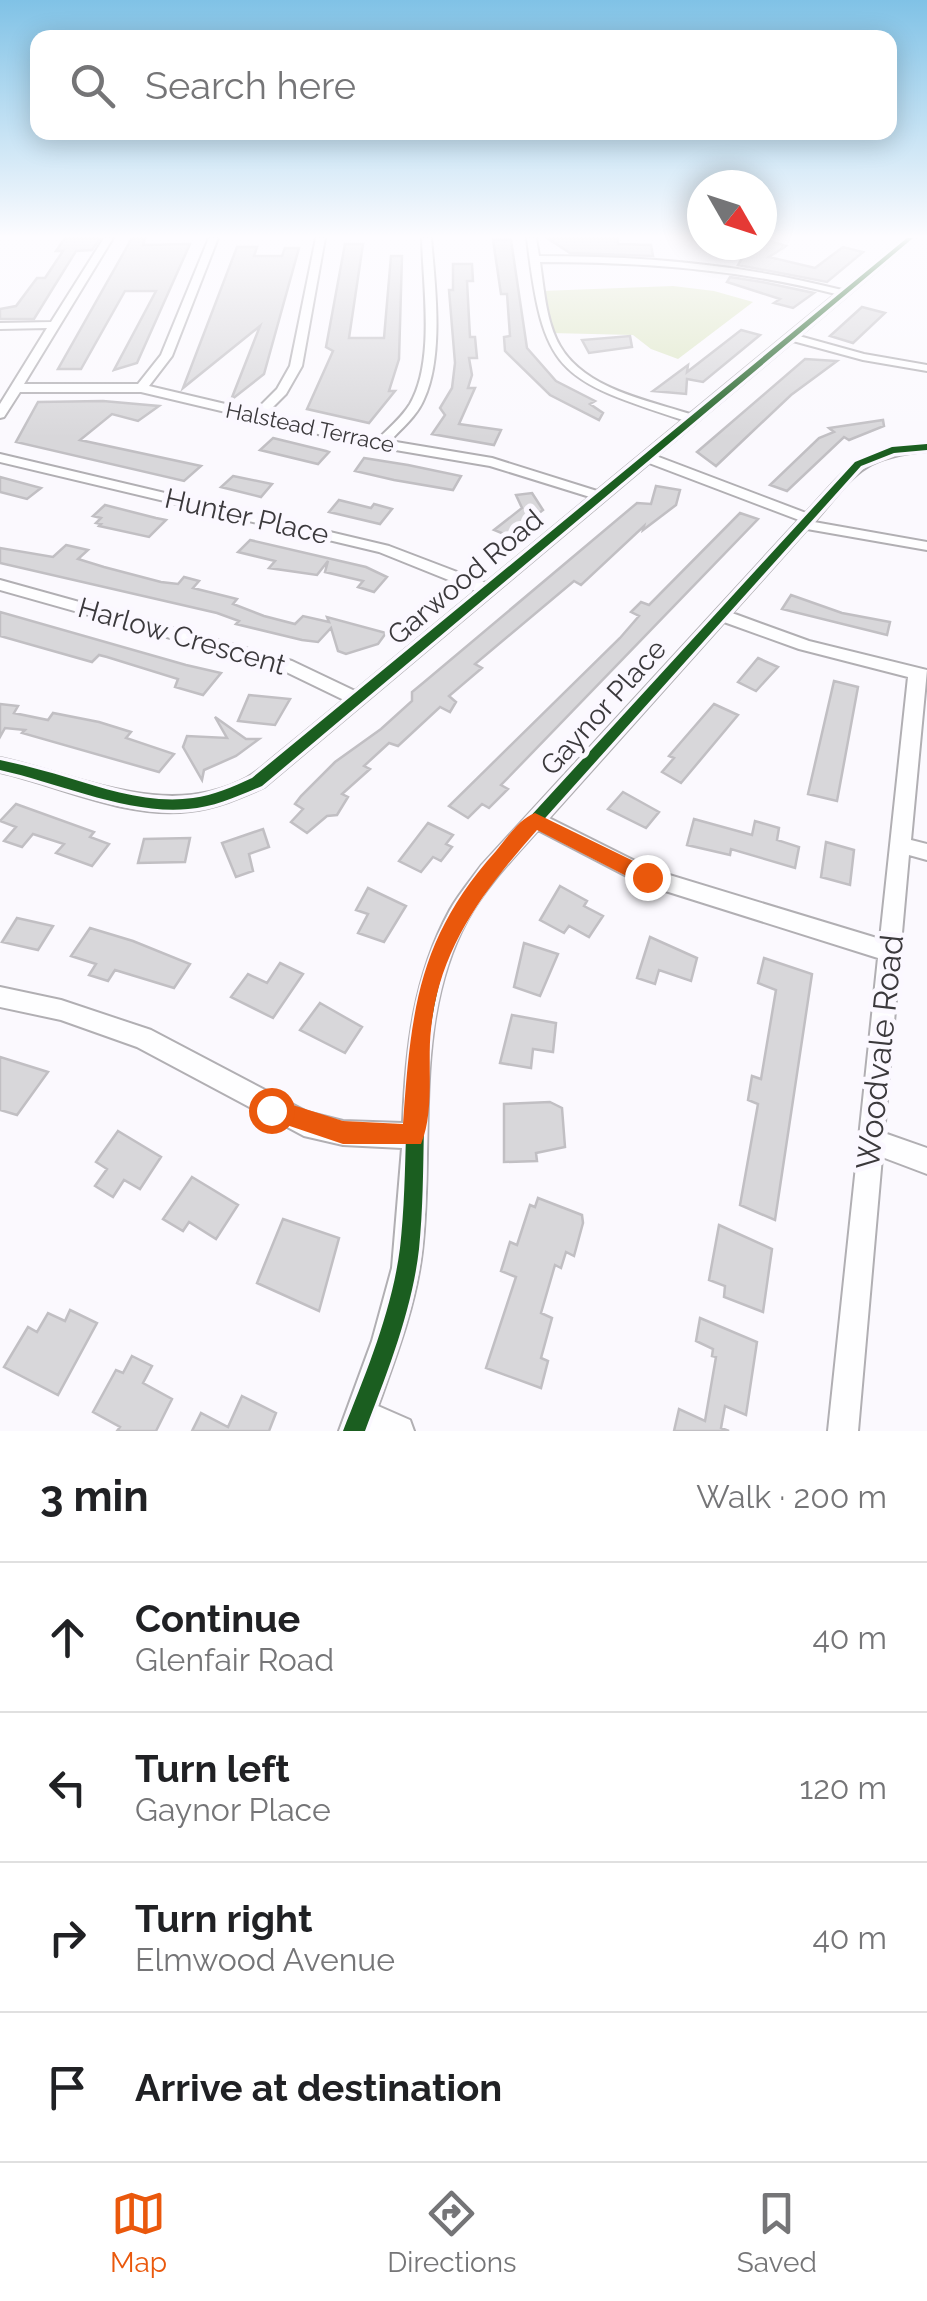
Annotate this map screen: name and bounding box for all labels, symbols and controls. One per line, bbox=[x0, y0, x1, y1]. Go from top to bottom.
search box bbox=[30, 30, 897, 140]
icon: search bbox=[65, 58, 120, 113]
text: Search here bbox=[145, 63, 356, 108]
north arrow bbox=[687, 170, 777, 260]
street label: Halstead Terrace bbox=[223, 396, 397, 458]
street label: Hunter Place bbox=[162, 482, 332, 551]
street label: Garwood Road bbox=[381, 503, 550, 652]
street label: Harlow Crescent bbox=[74, 591, 290, 682]
street label: Gaynor Place bbox=[534, 633, 673, 782]
route end bbox=[625, 855, 671, 901]
street label: Woodvale Road bbox=[849, 933, 910, 1171]
route start bbox=[249, 1088, 295, 1134]
text: 3 min bbox=[40, 1472, 149, 1521]
text: Walk · 200 m bbox=[696, 1478, 887, 1515]
text: Continue bbox=[135, 1596, 300, 1641]
icon: ahead bbox=[40, 1610, 95, 1665]
text: 40 m bbox=[812, 1619, 887, 1656]
text: Glenfair Road bbox=[135, 1641, 334, 1678]
text: Turn left bbox=[135, 1746, 290, 1791]
icon: left bbox=[40, 1760, 95, 1815]
text: 120 m bbox=[799, 1769, 887, 1806]
text: Gaynor Place bbox=[135, 1791, 331, 1828]
text: Turn right bbox=[135, 1896, 312, 1941]
icon: right bbox=[40, 1910, 95, 1965]
text: 40 m bbox=[812, 1919, 887, 1956]
text: Elmwood Avenue bbox=[135, 1941, 395, 1978]
icon: arrive bbox=[40, 2060, 95, 2115]
text: Arrive at destination bbox=[135, 2065, 502, 2110]
tab: Map bbox=[110, 2186, 167, 2279]
tab: Directions bbox=[387, 2186, 517, 2279]
tab: Saved bbox=[737, 2186, 817, 2279]

